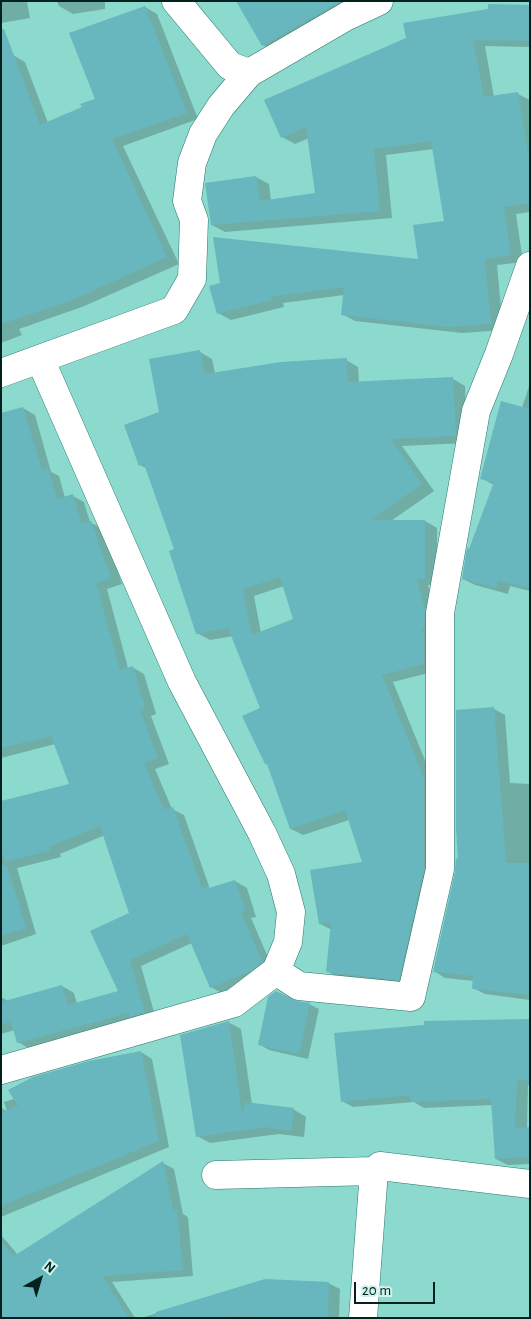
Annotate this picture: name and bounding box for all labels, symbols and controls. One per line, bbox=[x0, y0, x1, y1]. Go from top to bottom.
north arrow bbox=[15, 1254, 65, 1304]
text: N bbox=[41, 1259, 58, 1276]
scale bar bbox=[356, 1272, 437, 1304]
text: 20 m bbox=[362, 1283, 391, 1298]

